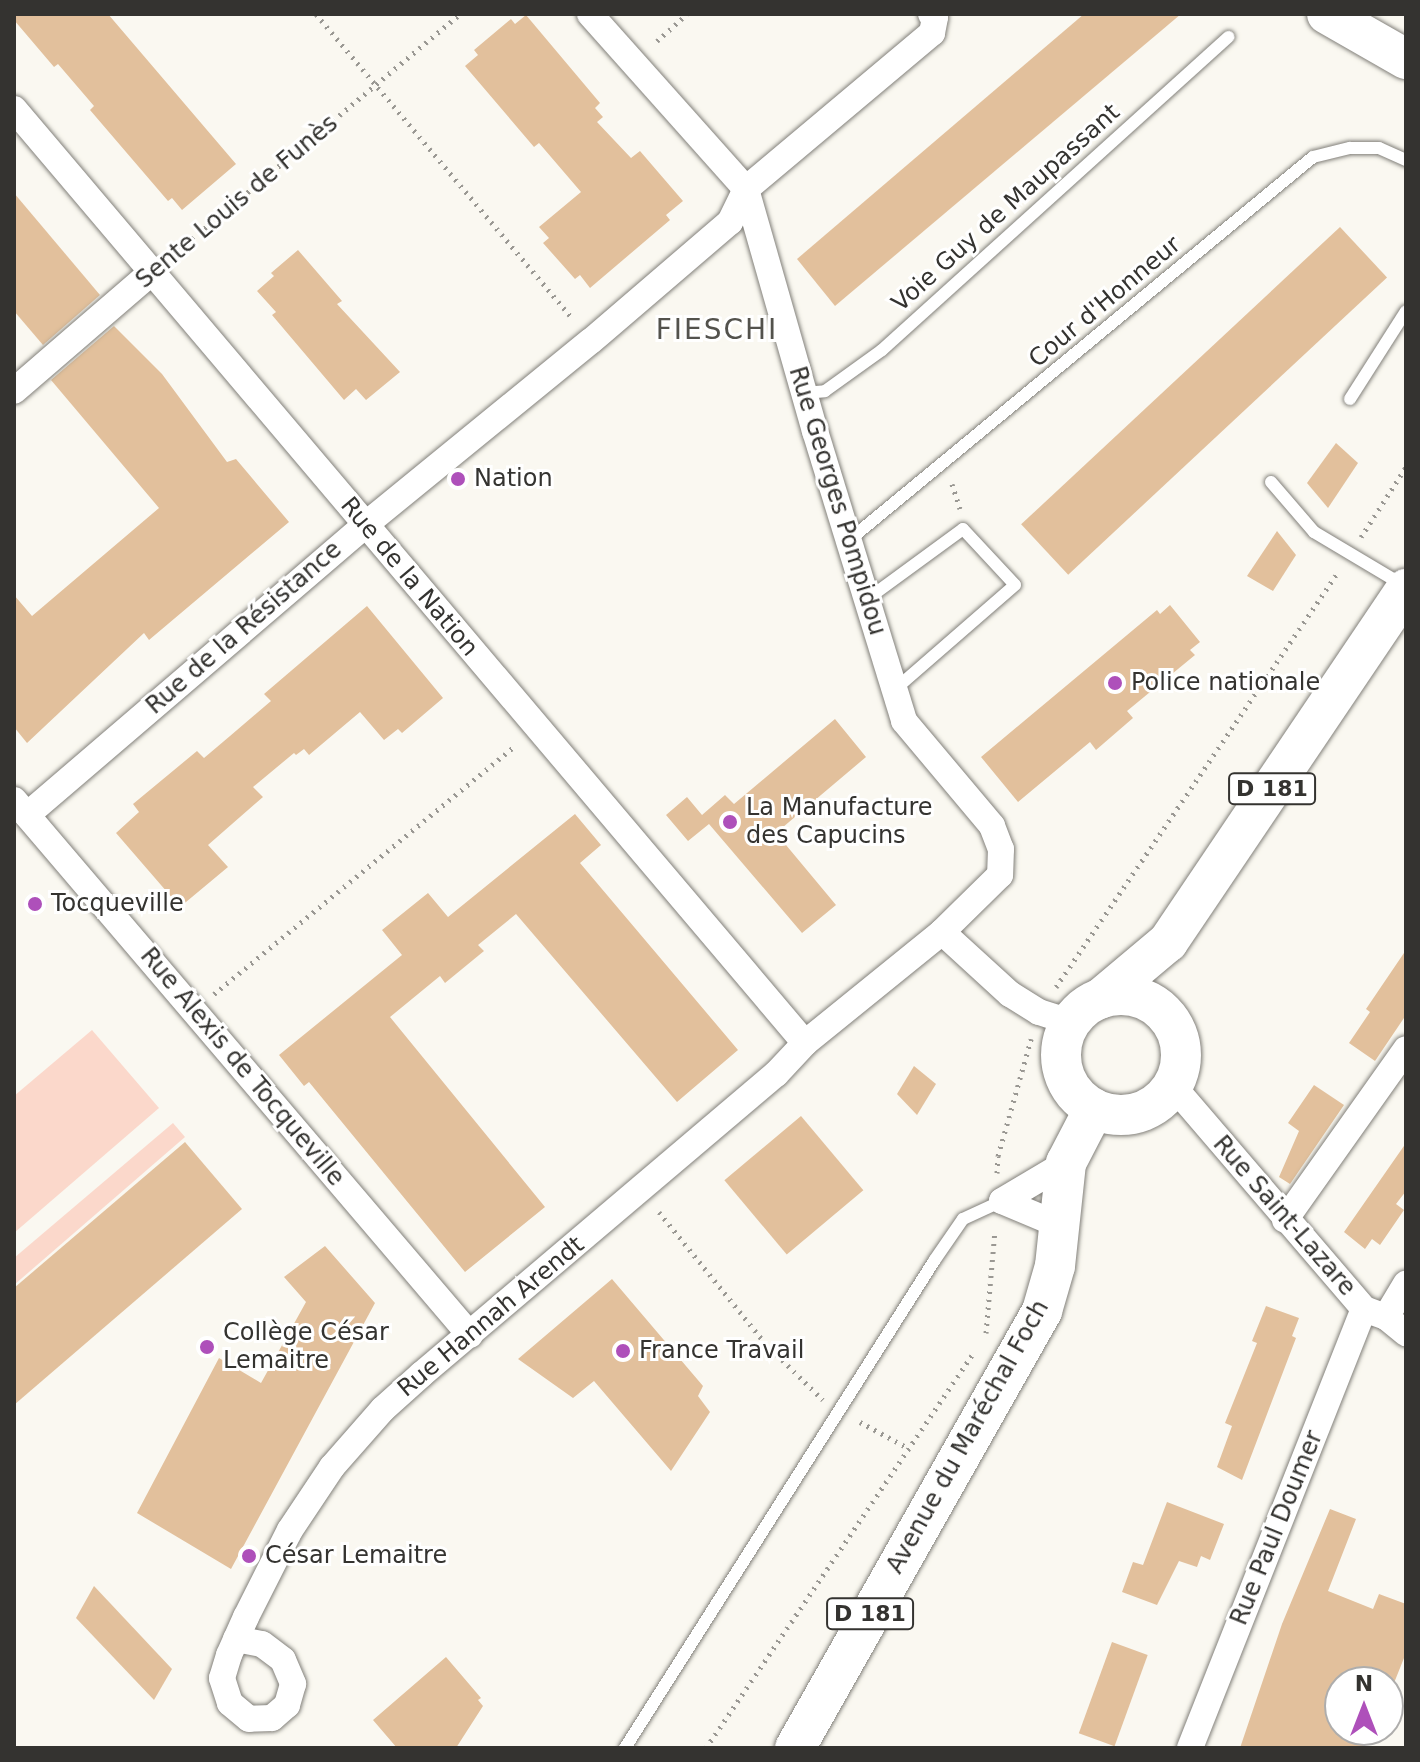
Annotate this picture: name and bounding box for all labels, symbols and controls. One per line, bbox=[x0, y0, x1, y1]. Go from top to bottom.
street label: Voie Guy de Maupassant bbox=[886, 98, 1126, 318]
street label: Sente Louis de Funès bbox=[130, 109, 344, 295]
street label: Cour d'Honneur bbox=[1023, 230, 1187, 374]
district label: FIESCHI bbox=[656, 313, 778, 347]
street label: Rue Georges Pompidou bbox=[782, 363, 892, 639]
place label: Nation bbox=[474, 465, 553, 493]
marker: Nation bbox=[449, 470, 467, 488]
street label: Rue de la Nation bbox=[334, 492, 484, 662]
street label: Rue de la Résistance bbox=[141, 535, 347, 721]
place label: Police nationale bbox=[1131, 669, 1320, 697]
marker: Police nationale bbox=[1106, 674, 1124, 692]
road number: D 181 bbox=[1228, 771, 1316, 807]
place label: La Manufacture des Capucins bbox=[746, 794, 933, 850]
marker: La Manufacture des Capucins bbox=[721, 813, 739, 831]
place label: Tocqueville bbox=[51, 890, 184, 918]
marker: Tocqueville bbox=[26, 895, 44, 913]
street label: Rue Alexis de Tocqueville bbox=[134, 942, 350, 1192]
street label: Rue Saint-Lazare bbox=[1207, 1130, 1361, 1302]
street label: Rue Hannah Arendt bbox=[392, 1231, 590, 1403]
street label: Avenue du Maréchal Foch bbox=[881, 1295, 1055, 1579]
place label: Collège César Lemaitre bbox=[223, 1319, 389, 1375]
place label: France Travail bbox=[639, 1337, 804, 1365]
marker: Collège César Lemaitre bbox=[198, 1338, 216, 1356]
marker: France Travail bbox=[614, 1342, 632, 1360]
street label: Rue Paul Doumer bbox=[1225, 1427, 1329, 1629]
place label: César Lemaitre bbox=[265, 1542, 447, 1570]
marker: César Lemaitre bbox=[240, 1547, 258, 1565]
road number: D 181 bbox=[826, 1596, 914, 1632]
north arrow bbox=[1324, 1666, 1404, 1746]
text: N bbox=[1355, 1671, 1373, 1696]

